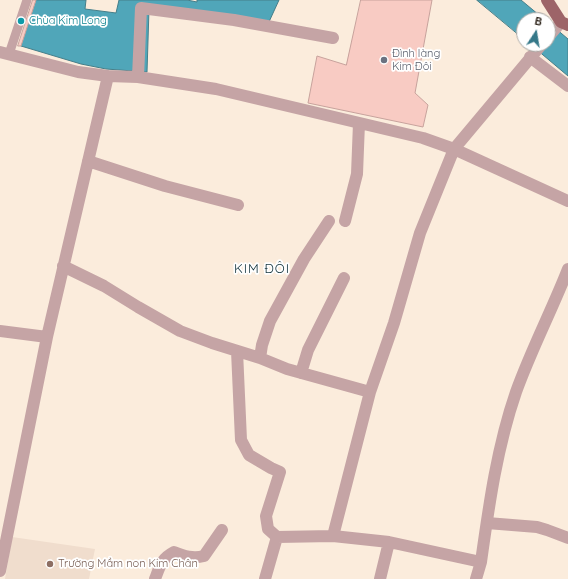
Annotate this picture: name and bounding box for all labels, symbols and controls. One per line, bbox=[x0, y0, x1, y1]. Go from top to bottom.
north arrow bbox=[516, 12, 556, 52]
place label: Chùa Kim Long bbox=[29, 14, 107, 28]
text: B bbox=[533, 14, 543, 29]
marker: Chùa Kim Long bbox=[16, 16, 26, 26]
place label: Đình làng Kim Đôi bbox=[392, 47, 440, 73]
marker: Đình làng Kim Đôi bbox=[379, 55, 389, 65]
district label: KIM ĐÔI bbox=[234, 261, 290, 277]
place label: Trường Mầm non Kim Chân bbox=[58, 557, 198, 571]
marker: Trường Mầm non Kim Chân bbox=[45, 559, 55, 569]

